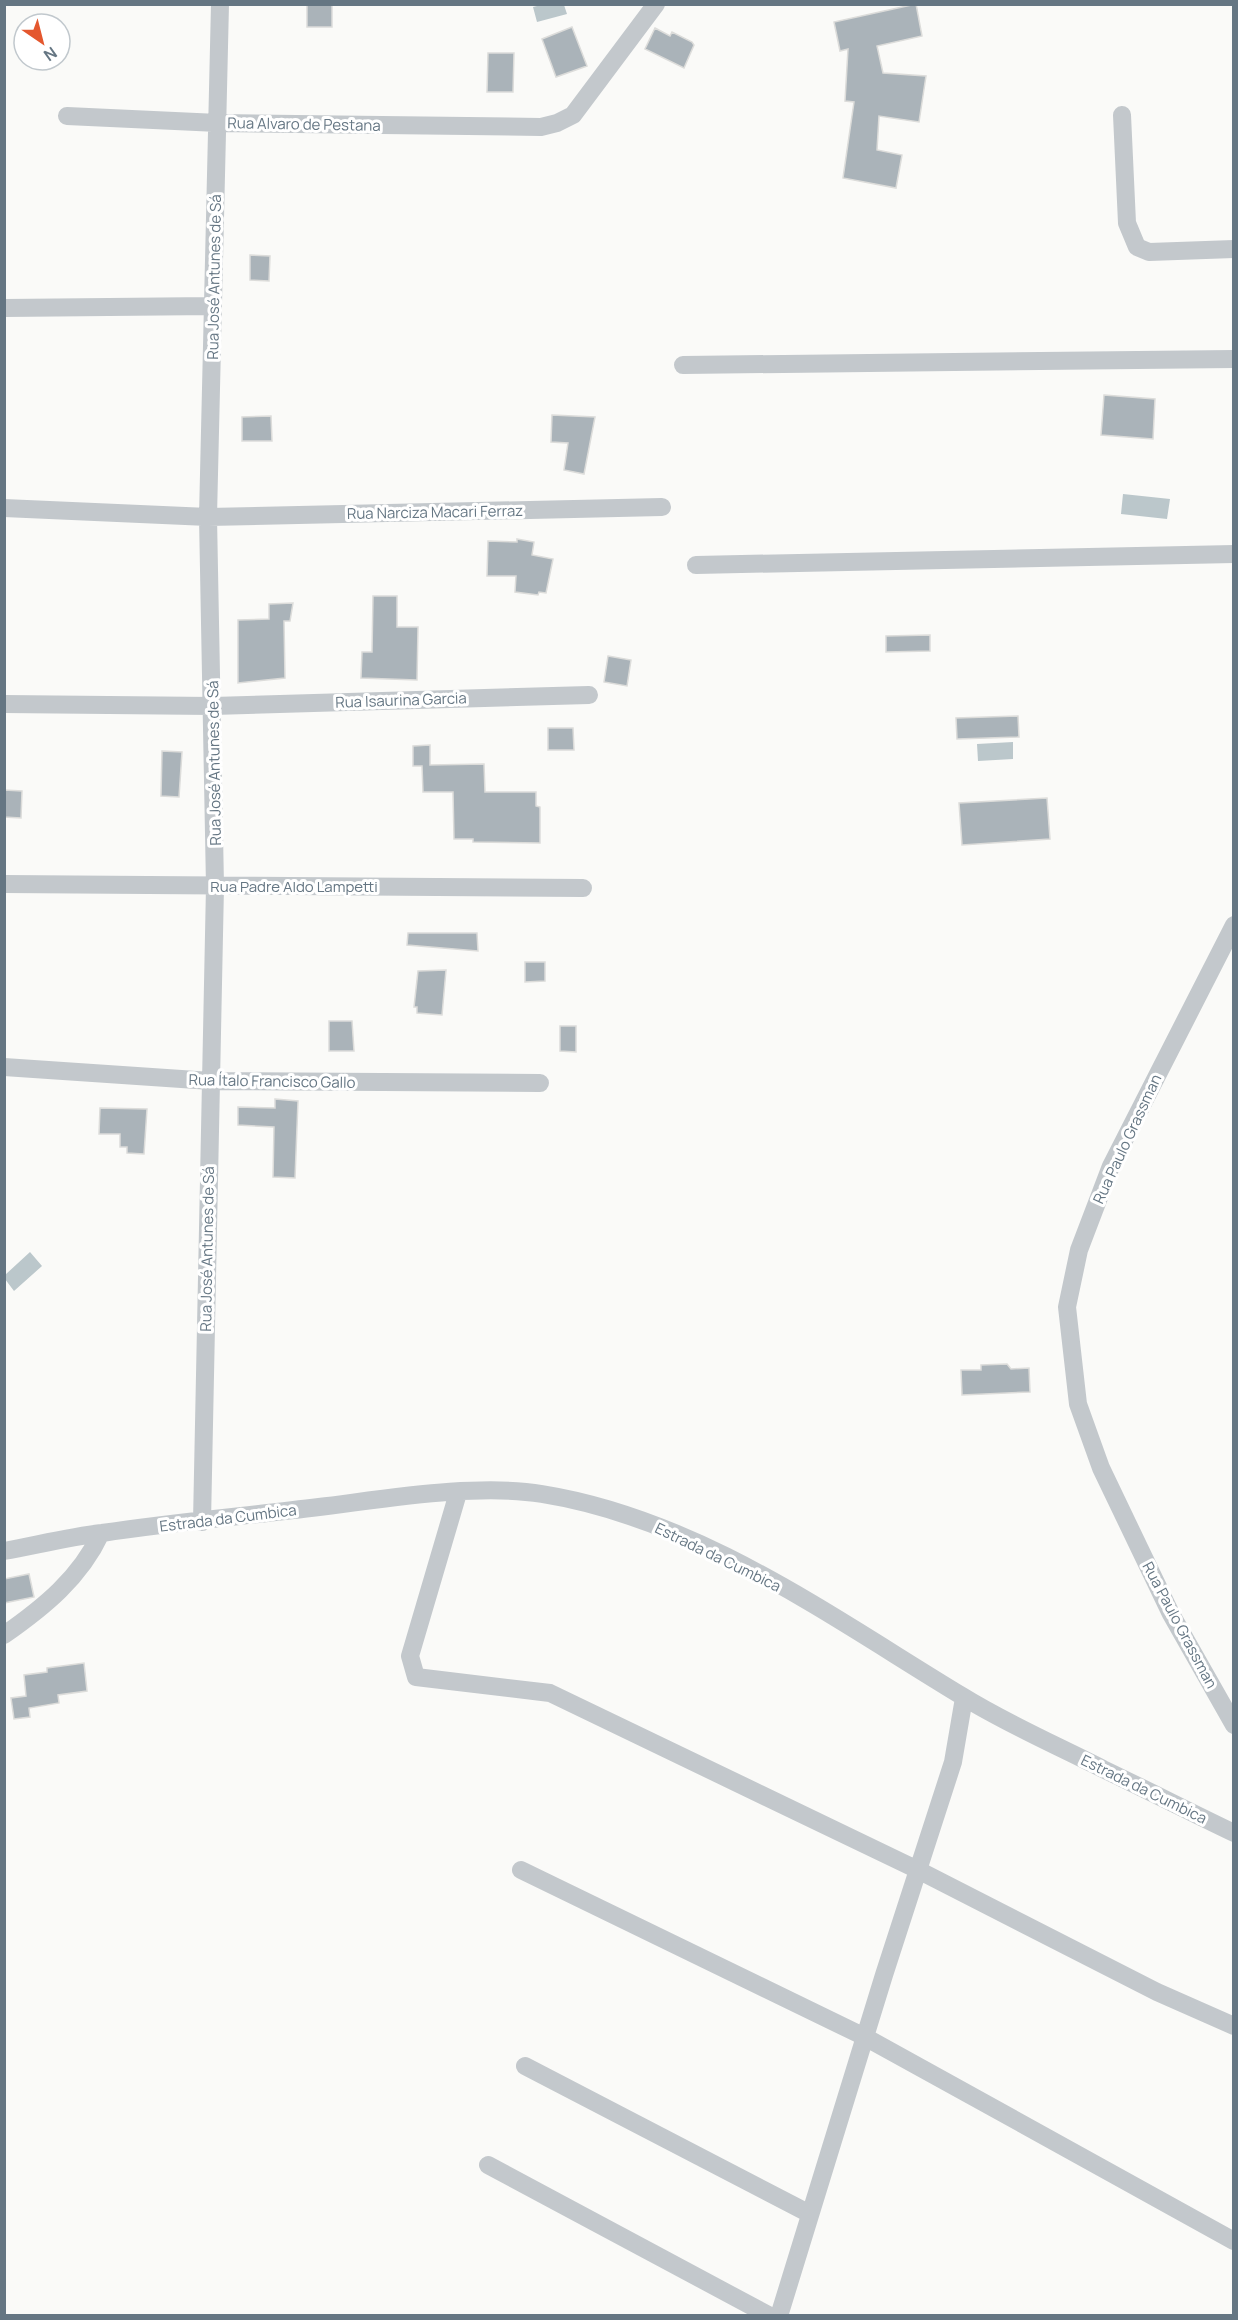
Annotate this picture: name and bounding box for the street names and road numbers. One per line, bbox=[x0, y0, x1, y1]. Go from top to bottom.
street label: Rua Alvaro de Pestana bbox=[227, 112, 381, 136]
street label: Rua José Antunes de Sá bbox=[202, 194, 226, 360]
street label: Rua Narciza Macari Ferraz bbox=[347, 500, 523, 524]
street label: Rua José Antunes de Sá bbox=[202, 680, 226, 846]
street label: Rua Isaurina Garcia bbox=[335, 687, 467, 713]
street label: Rua Padre Aldo Lampetti bbox=[210, 876, 378, 897]
street label: Rua Ítalo Francisco Gallo bbox=[188, 1069, 356, 1093]
street label: Rua Paulo Grassman bbox=[1088, 1071, 1166, 1207]
street label: Rua José Antunes de Sá bbox=[195, 1166, 219, 1332]
street label: Estrada da Cumbica bbox=[158, 1499, 298, 1537]
street label: Estrada da Cumbica bbox=[652, 1517, 784, 1597]
street label: Rua Paulo Grassman bbox=[1138, 1558, 1222, 1692]
street label: Estrada da Cumbica bbox=[1078, 1749, 1210, 1829]

